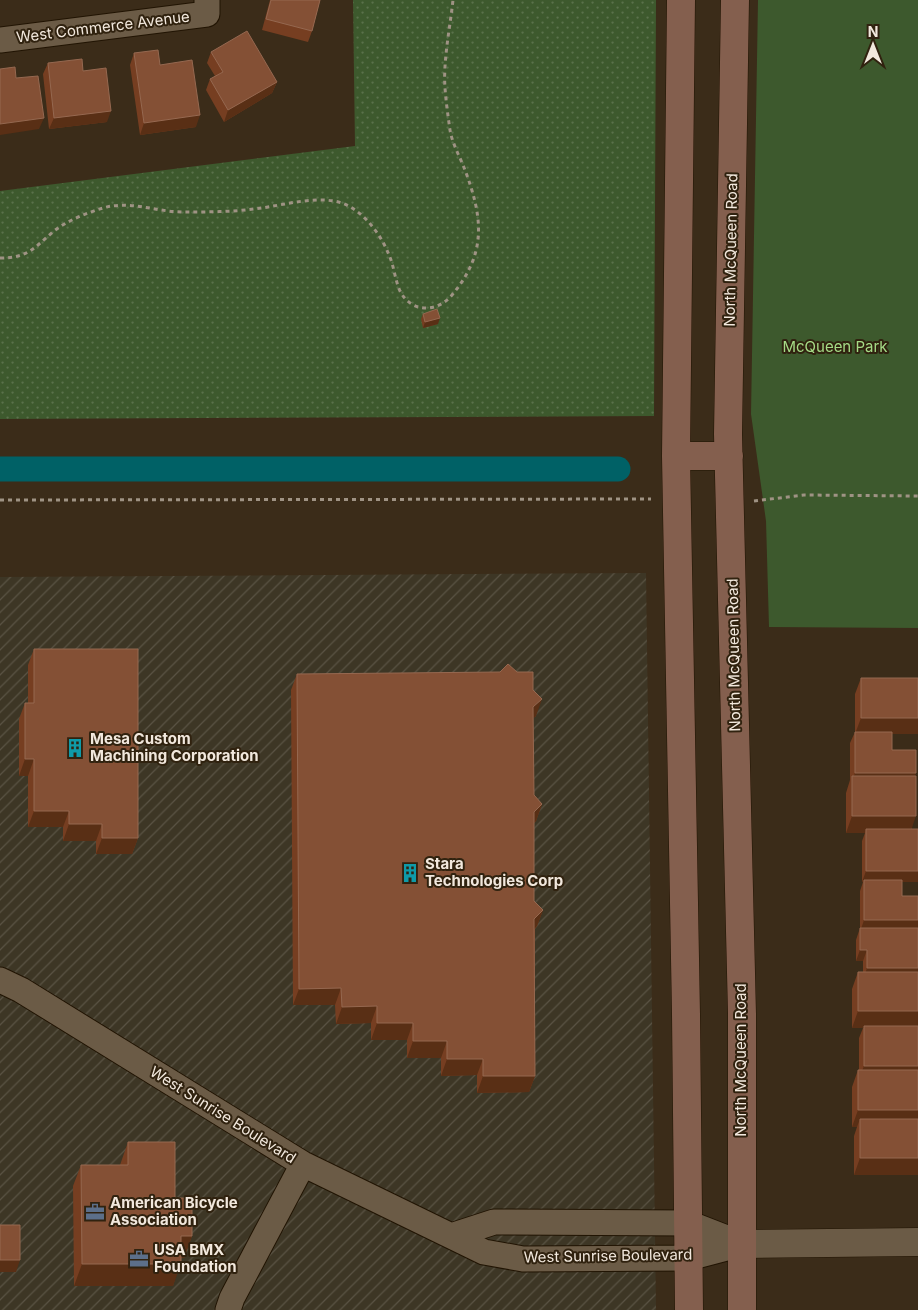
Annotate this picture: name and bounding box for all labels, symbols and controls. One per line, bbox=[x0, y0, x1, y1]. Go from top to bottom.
street label: West Commerce Avenue bbox=[15, 6, 191, 47]
north arrow bbox=[848, 20, 898, 70]
text: N bbox=[868, 23, 878, 40]
street label: North McQueen Road bbox=[720, 173, 741, 327]
park label: McQueen Park bbox=[782, 337, 888, 356]
street label: North McQueen Road bbox=[723, 578, 744, 732]
place label: Mesa Custom Machining Corporation bbox=[90, 729, 259, 765]
building icon: Mesa Custom Machining Corporation bbox=[64, 737, 86, 759]
place label: Stara Technologies Corp bbox=[425, 854, 563, 890]
building icon: Stara Technologies Corp bbox=[399, 862, 421, 884]
street label: North McQueen Road bbox=[731, 983, 750, 1137]
street label: West Sunrise Boulevard bbox=[147, 1062, 300, 1167]
place label: American Bicycle Association bbox=[110, 1193, 238, 1229]
office icon: American Bicycle Association bbox=[84, 1201, 106, 1223]
place label: USA BMX Foundation bbox=[154, 1240, 237, 1276]
street label: West Sunrise Boulevard bbox=[523, 1245, 692, 1266]
office icon: USA BMX Foundation bbox=[128, 1248, 150, 1270]

